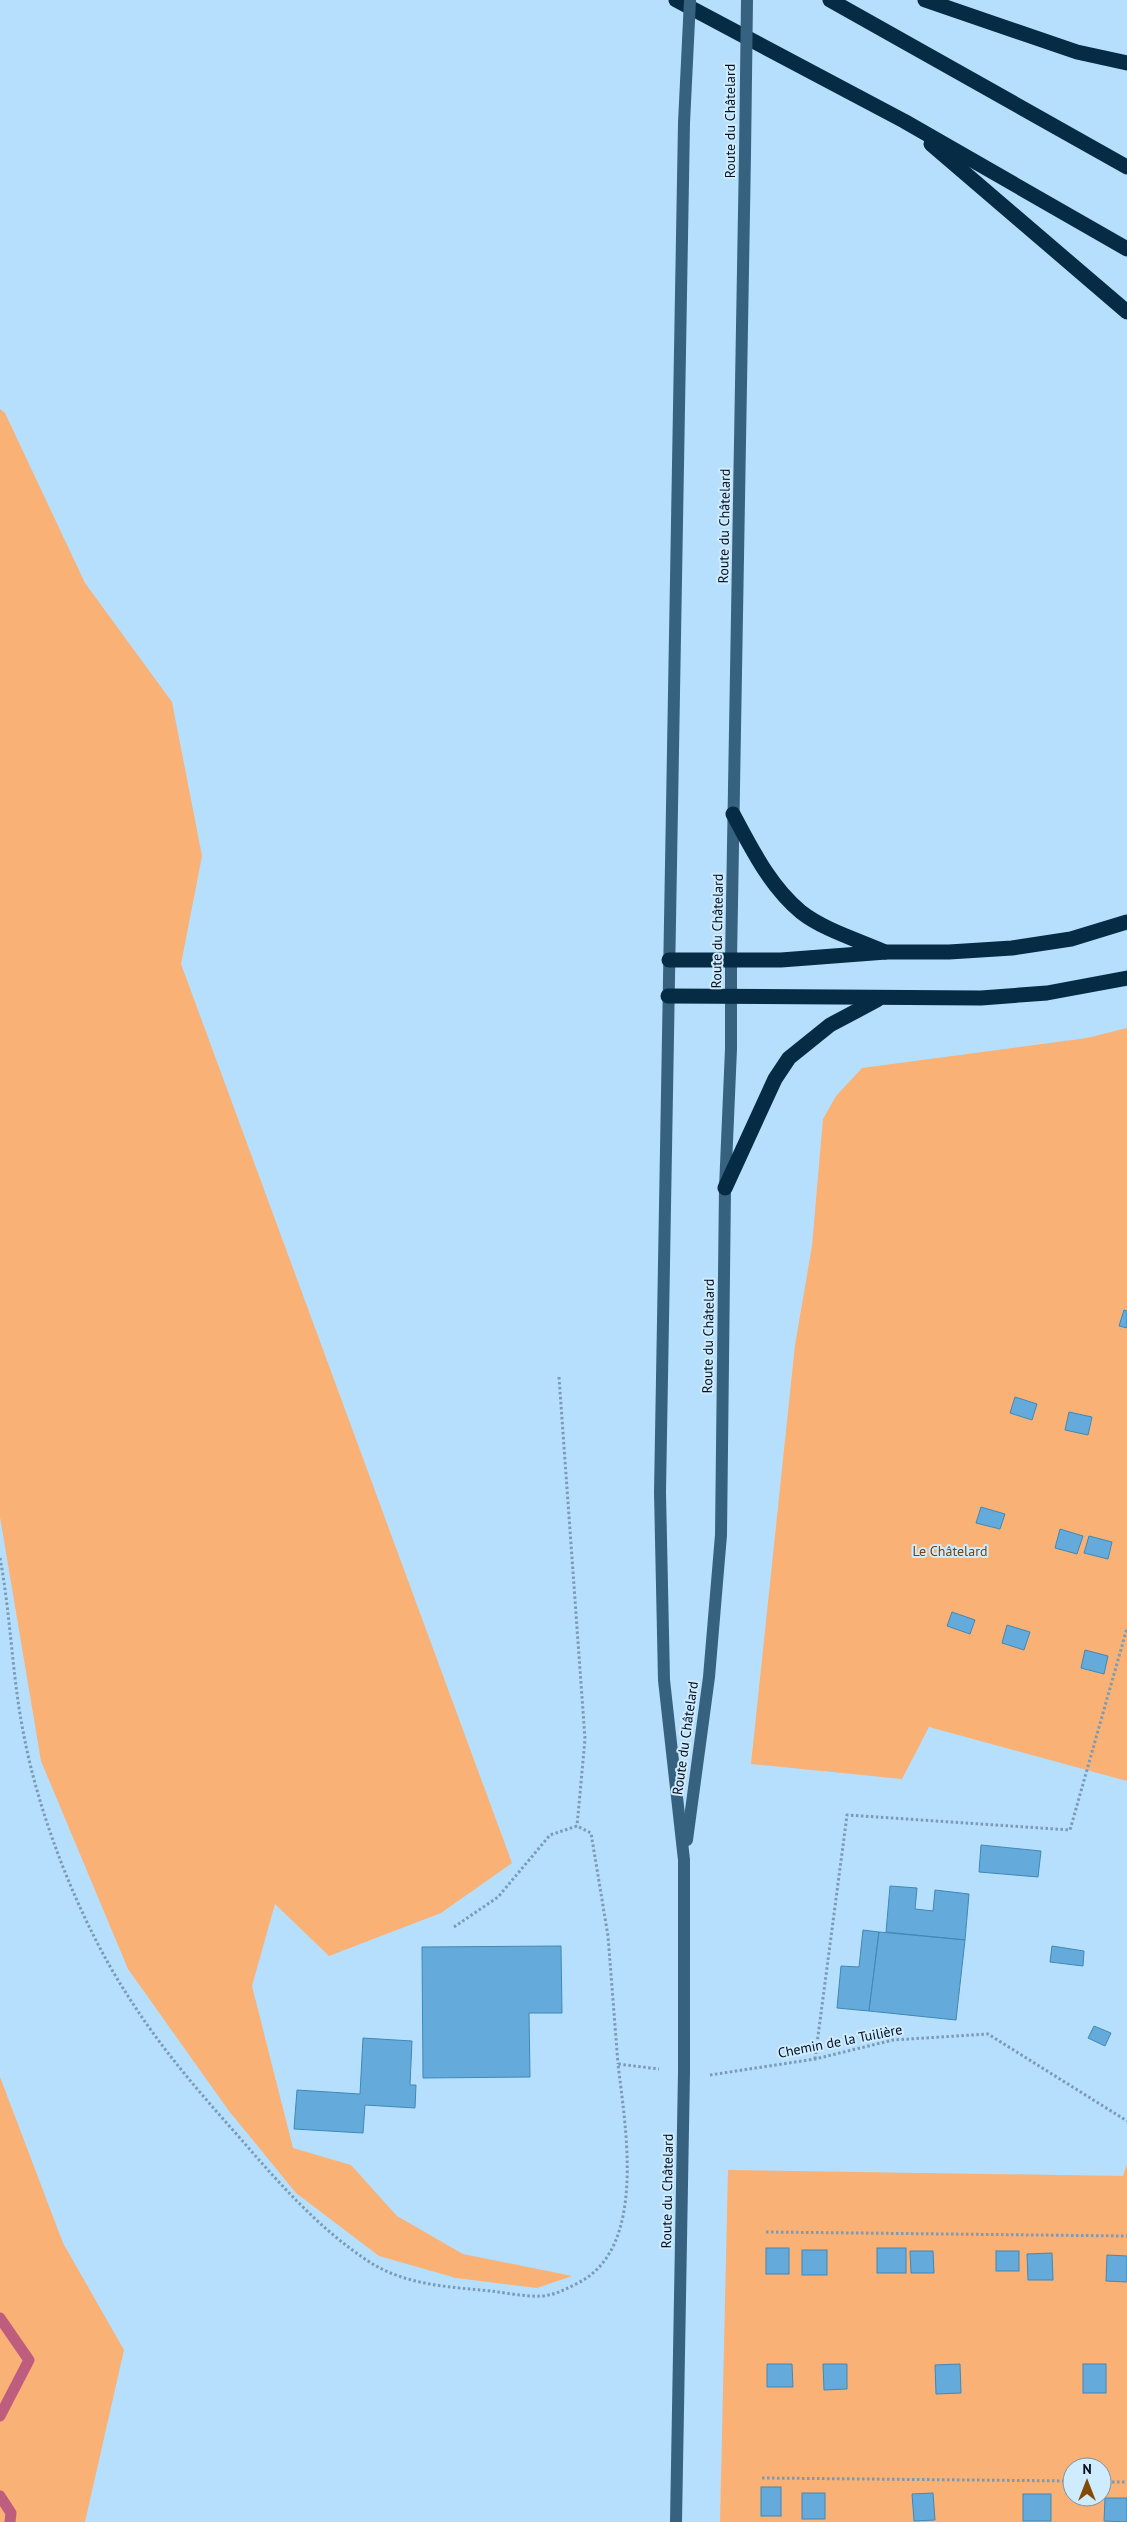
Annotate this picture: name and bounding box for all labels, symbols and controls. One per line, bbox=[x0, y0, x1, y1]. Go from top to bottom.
street label: Route du Châtelard bbox=[721, 64, 739, 178]
street label: Route du Châtelard bbox=[714, 469, 734, 583]
street label: Route du Châtelard bbox=[707, 874, 727, 988]
street label: Route du Châtelard bbox=[698, 1279, 718, 1393]
park label: Le Châtelard bbox=[913, 1542, 987, 1560]
street label: Route du Châtelard bbox=[668, 1680, 702, 1796]
street label: Chemin de la Tuilière bbox=[776, 2020, 904, 2062]
street label: Route du Châtelard bbox=[657, 2134, 677, 2248]
north arrow bbox=[1062, 2457, 1112, 2507]
text: N bbox=[1082, 2460, 1092, 2478]

